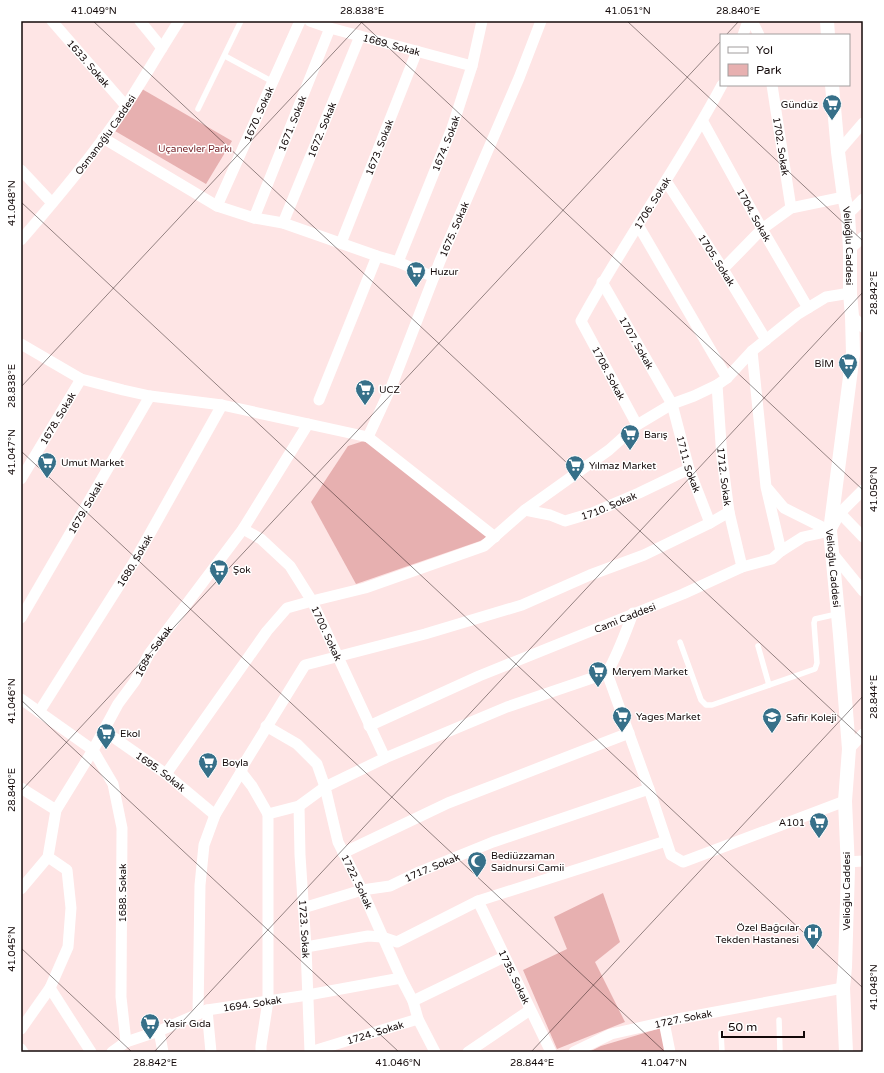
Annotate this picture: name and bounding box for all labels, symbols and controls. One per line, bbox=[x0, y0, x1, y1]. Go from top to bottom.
text: 41.049°N bbox=[71, 5, 117, 17]
text: 28.838°E bbox=[340, 5, 384, 17]
text: 41.051°N bbox=[605, 5, 651, 17]
text: 28.840°E bbox=[716, 5, 760, 17]
street label: 1669. Sokak bbox=[361, 32, 422, 59]
legend bbox=[720, 34, 850, 86]
street label: 1633. Sokak bbox=[64, 38, 112, 91]
text: Yol bbox=[756, 43, 773, 57]
text: Park bbox=[756, 63, 782, 77]
street label: 1670. Sokak bbox=[242, 84, 277, 144]
street label: Osmanoğlu Caddesi bbox=[73, 93, 139, 177]
supermarket icon: Gündüz bbox=[821, 93, 843, 121]
street label: 1671. Sokak bbox=[276, 94, 310, 153]
place label: Gündüz bbox=[781, 99, 818, 111]
street label: 1672. Sokak bbox=[306, 100, 339, 160]
street label: 1674. Sokak bbox=[430, 114, 463, 173]
street label: 1702. Sokak bbox=[770, 116, 791, 177]
street label: 1673. Sokak bbox=[363, 117, 396, 177]
park label: Uçanevler Parkı bbox=[158, 143, 232, 155]
street label: 1706. Sokak bbox=[632, 175, 674, 232]
text: 41.048°N bbox=[6, 180, 18, 226]
street label: 1704. Sokak bbox=[734, 187, 773, 245]
street label: 1675. Sokak bbox=[438, 200, 472, 259]
street label: Velioğlu Caddesi bbox=[839, 205, 855, 285]
street label: 1705. Sokak bbox=[695, 232, 737, 289]
supermarket icon: Huzur bbox=[405, 260, 427, 288]
place label: Huzur bbox=[430, 266, 459, 278]
text: 28.842°E bbox=[868, 271, 880, 315]
street label: 1707. Sokak bbox=[616, 315, 656, 372]
street label: 1708. Sokak bbox=[589, 345, 628, 403]
supermarket icon: BİM bbox=[837, 352, 859, 380]
place label: BİM bbox=[815, 358, 834, 370]
text: 28.838°E bbox=[6, 364, 18, 408]
supermarket icon: UCZ bbox=[354, 378, 376, 406]
place label: UCZ bbox=[379, 384, 400, 396]
street label: 1678. Sokak bbox=[38, 390, 79, 447]
supermarket icon: Barış bbox=[619, 423, 641, 451]
text: 41.047°N bbox=[6, 429, 18, 475]
place label: Barış bbox=[644, 429, 668, 441]
street label: 1711. Sokak bbox=[674, 434, 703, 495]
street label: 1712. Sokak bbox=[714, 447, 733, 507]
supermarket icon: Umut Market bbox=[36, 451, 58, 479]
supermarket icon: Yılmaz Market bbox=[564, 454, 586, 482]
place label: Umut Market bbox=[61, 457, 124, 469]
place label: Yılmaz Market bbox=[589, 460, 656, 472]
text: 41.050°N bbox=[868, 466, 880, 512]
street label: 1679. Sokak bbox=[66, 479, 106, 536]
street label: 1710. Sokak bbox=[580, 490, 639, 523]
street label: Velioğlu Caddesi bbox=[823, 528, 842, 608]
street label: 1680. Sokak bbox=[115, 532, 156, 589]
supermarket icon: Şok bbox=[208, 558, 230, 586]
place label: Şok bbox=[233, 564, 251, 576]
street label: Cami Caddesi bbox=[593, 601, 658, 636]
street label: 1700. Sokak bbox=[308, 604, 344, 663]
street label: 1684. Sokak bbox=[133, 623, 175, 679]
supermarket icon: Meryem Market bbox=[587, 660, 609, 688]
place label: Meryem Market bbox=[612, 666, 688, 678]
text: 28.844°E bbox=[868, 675, 880, 719]
text: 41.046°N bbox=[6, 678, 18, 724]
supermarket icon: Yages Market bbox=[611, 705, 633, 733]
school or university icon: Safir Koleji bbox=[761, 706, 783, 734]
place label: Yages Market bbox=[636, 711, 701, 723]
place label: Safir Koleji bbox=[786, 712, 836, 724]
supermarket icon: Ekol bbox=[95, 722, 117, 750]
place label: Ekol bbox=[120, 728, 140, 740]
street label: 1695. Sokak bbox=[133, 750, 188, 795]
supermarket icon: Boyla bbox=[197, 751, 219, 779]
place label: Boyla bbox=[222, 757, 248, 769]
text: 28.840°E bbox=[6, 768, 18, 812]
supermarket icon: A101 bbox=[808, 811, 830, 839]
place label: A101 bbox=[779, 817, 805, 829]
mosque icon: Bediüzzaman Saidnursi Camii bbox=[466, 850, 488, 878]
place label: Bediüzzaman Saidnursi Camii bbox=[491, 850, 564, 874]
street label: 1717. Sokak bbox=[403, 851, 462, 885]
street label: Velioğlu Caddesi bbox=[841, 852, 853, 930]
street label: 1722. Sokak bbox=[338, 853, 375, 911]
street label: 1688. Sokak bbox=[117, 863, 129, 922]
street label: 1723. Sokak bbox=[296, 899, 311, 959]
place label: Özel Bağcılar Tekden Hastanesi bbox=[715, 922, 799, 946]
hospital icon: Özel Bağcılar Tekden Hastanesi bbox=[802, 922, 824, 950]
text: 41.045°N bbox=[6, 926, 18, 972]
street label: 1735. Sokak bbox=[495, 948, 532, 1007]
text: 41.048°N bbox=[868, 964, 880, 1010]
street label: 1694. Sokak bbox=[222, 994, 283, 1015]
street label: 1727. Sokak bbox=[653, 1008, 714, 1031]
supermarket icon: Yasir Gıda bbox=[139, 1012, 161, 1040]
scale bar bbox=[722, 1013, 804, 1039]
place label: Yasir Gıda bbox=[164, 1018, 211, 1030]
street label: 1724. Sokak bbox=[345, 1019, 406, 1047]
text: 50 m bbox=[728, 1020, 757, 1034]
text: 28.842°E bbox=[133, 1057, 177, 1069]
text: 41.046°N bbox=[375, 1057, 421, 1069]
text: 28.844°E bbox=[510, 1057, 554, 1069]
text: 41.047°N bbox=[641, 1057, 687, 1069]

